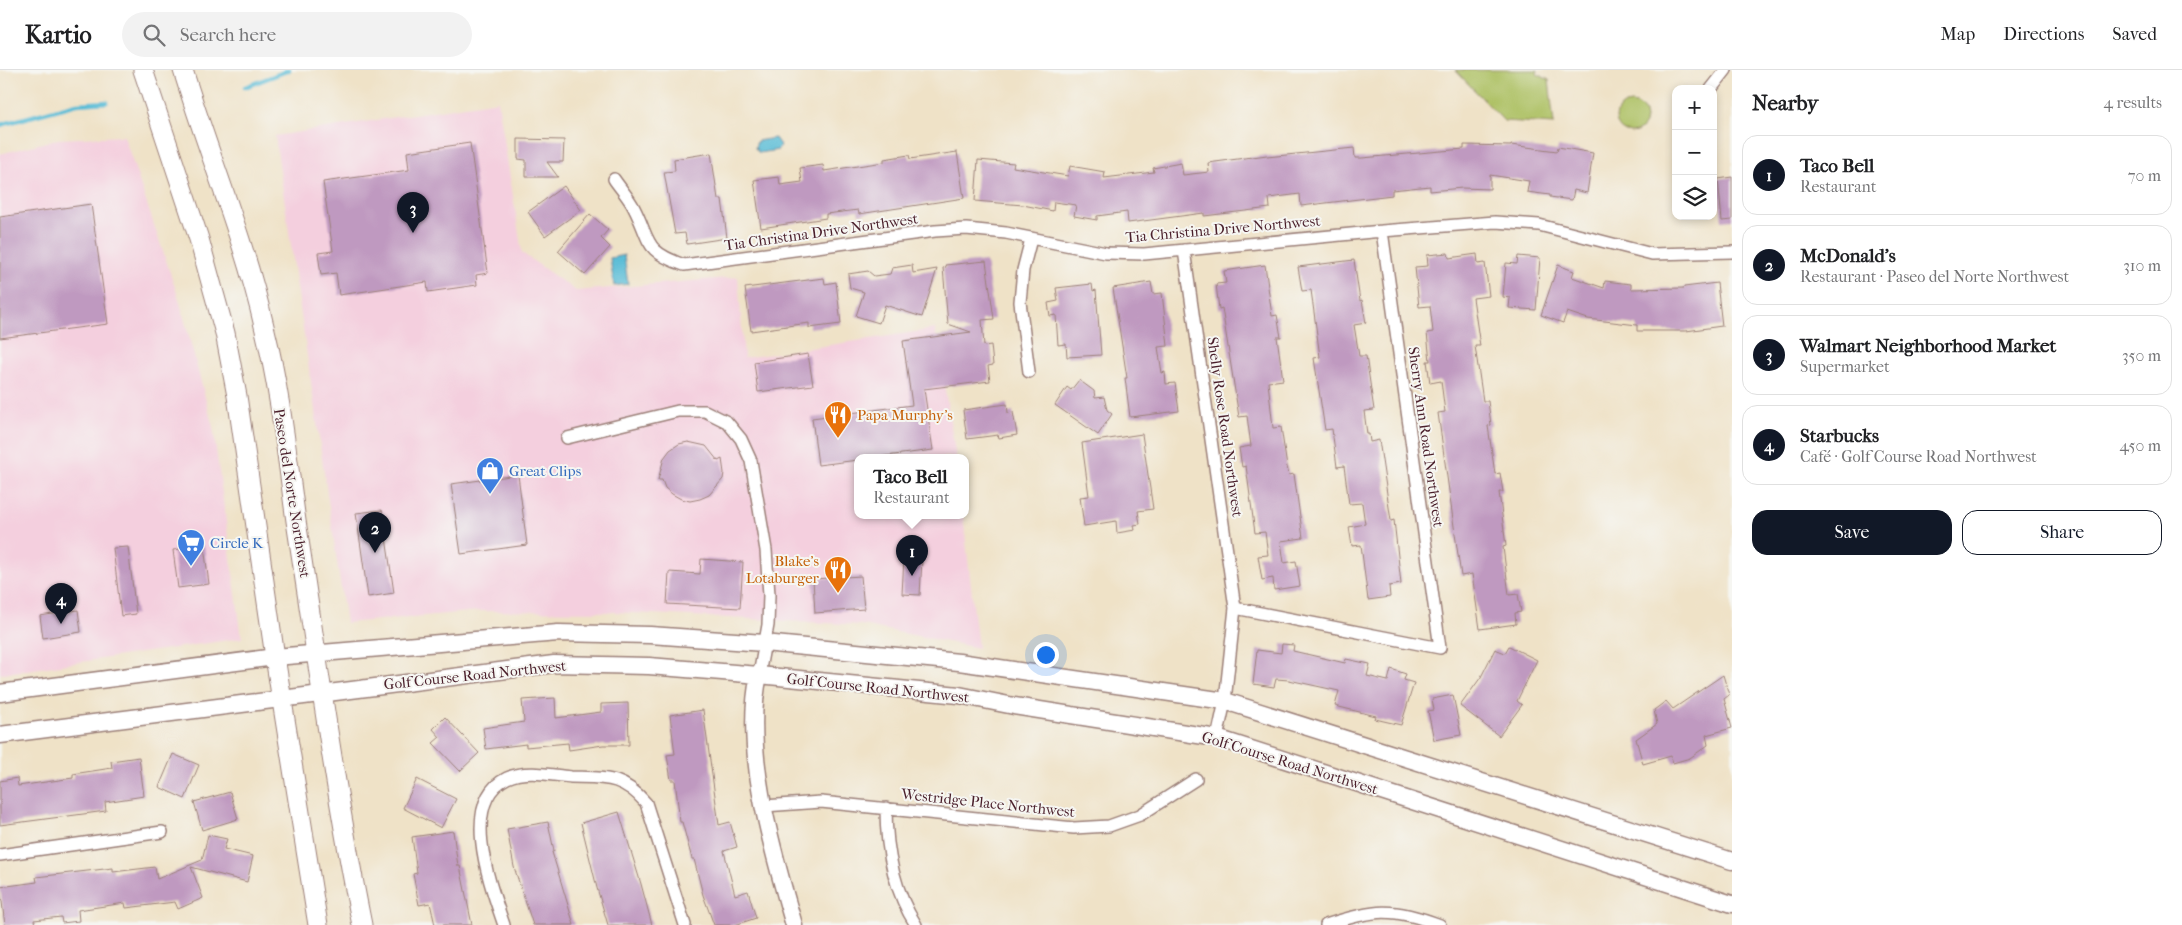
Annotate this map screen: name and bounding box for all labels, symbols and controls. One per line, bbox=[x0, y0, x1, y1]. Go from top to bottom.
search box bbox=[122, 12, 472, 57]
text: Kartio bbox=[25, 21, 92, 49]
icon: search bbox=[140, 21, 168, 49]
text: Search here bbox=[180, 24, 276, 46]
text: Map bbox=[1941, 24, 1975, 45]
text: Directions bbox=[2003, 24, 2084, 45]
text: Saved bbox=[2112, 24, 2157, 45]
map controls bbox=[1672, 85, 1717, 220]
button: + bbox=[1672, 85, 1717, 130]
text: Nearby bbox=[1752, 91, 1818, 115]
text: 4 results bbox=[2104, 93, 2162, 112]
button: − bbox=[1672, 130, 1717, 175]
text: Taco Bell bbox=[1800, 155, 1874, 177]
text: 1 bbox=[1766, 166, 1772, 185]
text: 70 m bbox=[2128, 166, 2161, 185]
button: layers bbox=[1672, 175, 1717, 220]
text: Restaurant bbox=[1800, 177, 1876, 196]
pin: 3 bbox=[397, 192, 429, 233]
street label: Tia Christina Drive Northwest bbox=[723, 209, 920, 255]
street label: Tia Christina Drive Northwest bbox=[1125, 211, 1322, 246]
text: McDonald's bbox=[1800, 245, 1896, 267]
text: 2 bbox=[1765, 256, 1773, 275]
text: 310 m bbox=[2123, 256, 2161, 275]
text: Restaurant · Paseo del Norte Northwest bbox=[1800, 267, 2069, 286]
text: Walmart Neighborhood Market bbox=[1800, 335, 2056, 357]
street label: Shelly Rose Road Northwest bbox=[1203, 336, 1247, 519]
street label: Sherry Ann Road Northwest bbox=[1404, 346, 1448, 529]
text: 3 bbox=[1766, 346, 1772, 365]
text: 350 m bbox=[2122, 346, 2161, 365]
text: Supermarket bbox=[1800, 357, 1890, 376]
restaurant icon: Papa Murphy's bbox=[823, 400, 853, 439]
place label: Papa Murphy's bbox=[857, 406, 953, 424]
street label: Paseo del Norte Northwest bbox=[270, 407, 314, 580]
text: Starbucks bbox=[1800, 425, 1879, 447]
text: 4 bbox=[1764, 436, 1774, 455]
text: 450 m bbox=[2120, 436, 2161, 455]
text: Café · Golf Course Road Northwest bbox=[1800, 447, 2037, 466]
popup bbox=[854, 454, 969, 519]
shop icon: Great Clips bbox=[475, 456, 505, 495]
place label: Great Clips bbox=[509, 462, 582, 480]
text: Taco Bell bbox=[873, 466, 948, 488]
text: Restaurant bbox=[873, 488, 950, 507]
button: Save bbox=[1752, 510, 1952, 555]
button: Share bbox=[1962, 510, 2162, 555]
pin: 2 bbox=[359, 512, 391, 553]
supermarket icon: Circle K bbox=[176, 528, 206, 567]
place label: Circle K bbox=[210, 534, 264, 552]
pin: 1 bbox=[896, 535, 928, 576]
place label: Blake's Lotaburger bbox=[746, 552, 820, 587]
restaurant icon: Blake's Lotaburger bbox=[823, 555, 853, 594]
pin: 4 bbox=[45, 583, 77, 624]
your location bbox=[1033, 642, 1059, 668]
street label: Golf Course Road Northwest bbox=[383, 656, 568, 694]
street label: Golf Course Road Northwest bbox=[786, 669, 971, 707]
street label: Golf Course Road Northwest bbox=[1200, 728, 1381, 799]
street label: Westridge Place Northwest bbox=[899, 785, 1076, 821]

